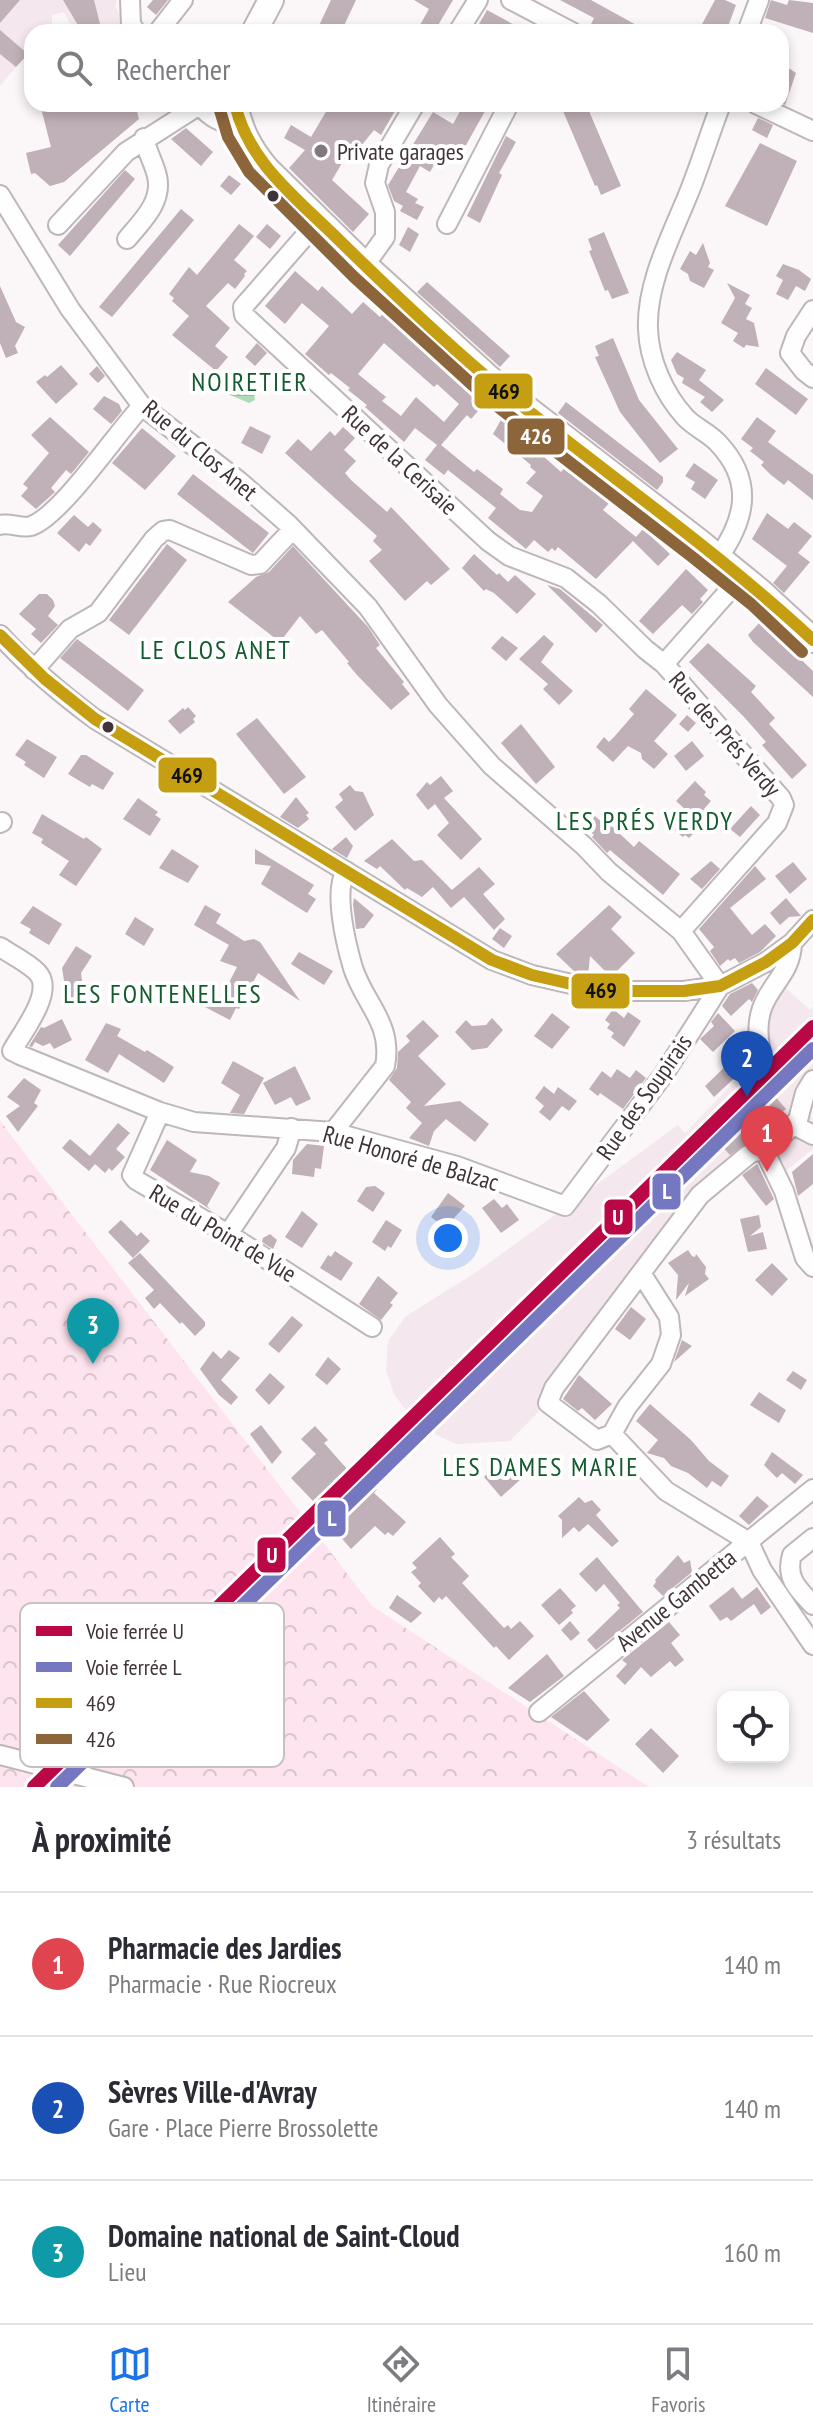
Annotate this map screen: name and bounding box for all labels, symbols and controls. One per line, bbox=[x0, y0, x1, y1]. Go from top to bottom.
search box bbox=[24, 24, 789, 112]
icon: search bbox=[52, 46, 96, 90]
text: Rechercher bbox=[116, 49, 230, 88]
place label: Private garages bbox=[337, 136, 464, 167]
marker: Private garages bbox=[312, 142, 330, 160]
unlabelled marker bbox=[265, 188, 281, 204]
district label: NOIRETIER bbox=[191, 365, 309, 398]
line badge: 469 bbox=[473, 372, 534, 410]
text: 469 bbox=[488, 377, 520, 405]
street label: Rue du Clos Anet bbox=[136, 393, 264, 507]
street label: Rue de la Cerisaie bbox=[336, 398, 464, 522]
line badge: 426 bbox=[506, 417, 566, 456]
text: 426 bbox=[520, 422, 552, 450]
district label: LE CLOS ANET bbox=[140, 633, 292, 666]
street label: Rue des Prés Verdy bbox=[662, 665, 788, 803]
unlabelled marker bbox=[100, 719, 116, 735]
line badge: 469 bbox=[157, 756, 218, 794]
text: 469 bbox=[171, 761, 203, 789]
district label: LES PRÉS VERDY bbox=[556, 804, 734, 837]
line badge: 469 bbox=[570, 972, 631, 1010]
text: 469 bbox=[585, 976, 617, 1004]
district label: LES FONTENELLES bbox=[63, 977, 263, 1010]
street label: Rue des Soupirais bbox=[589, 1028, 699, 1166]
pin: 2 bbox=[721, 1031, 773, 1097]
pin: 1 bbox=[741, 1106, 793, 1172]
street label: Rue Honoré de Balzac bbox=[320, 1118, 503, 1198]
line badge: L bbox=[651, 1172, 682, 1211]
street label: Rue du Point de Vue bbox=[144, 1177, 302, 1289]
text: L bbox=[662, 1177, 672, 1205]
line badge: U bbox=[603, 1198, 634, 1236]
text: U bbox=[612, 1203, 624, 1231]
your location bbox=[428, 1218, 468, 1258]
pin: 3 bbox=[67, 1298, 119, 1364]
district label: LES DAMES MARIE bbox=[443, 1450, 639, 1483]
line badge: L bbox=[316, 1499, 347, 1538]
text: L bbox=[327, 1504, 337, 1532]
line badge: U bbox=[256, 1536, 287, 1574]
text: U bbox=[266, 1541, 278, 1569]
street label: Avenue Gambetta bbox=[610, 1542, 742, 1658]
legend bbox=[20, 1603, 284, 1767]
text: Voie ferrée U bbox=[85, 1617, 184, 1645]
text: Voie ferrée L bbox=[85, 1653, 182, 1681]
text: 469 bbox=[86, 1689, 116, 1717]
map controls bbox=[717, 1691, 789, 1763]
button: locate bbox=[717, 1691, 789, 1763]
text: 426 bbox=[86, 1725, 116, 1753]
text: À proximité bbox=[32, 1817, 172, 1861]
text: 3 résultats bbox=[686, 1823, 781, 1856]
text: Pharmacie des Jardies bbox=[108, 1928, 342, 1967]
text: 1 bbox=[52, 1948, 64, 1981]
text: 140 m bbox=[723, 1948, 781, 1981]
text: Pharmacie · Rue Riocreux bbox=[108, 1967, 337, 2000]
text: Sèvres Ville-d'Avray bbox=[108, 2072, 317, 2111]
text: 2 bbox=[52, 2092, 64, 2125]
text: 140 m bbox=[723, 2092, 781, 2125]
text: Gare · Place Pierre Brossolette bbox=[108, 2111, 379, 2144]
text: Domaine national de Saint-Cloud bbox=[108, 2216, 459, 2255]
text: 3 bbox=[52, 2236, 64, 2269]
text: 160 m bbox=[723, 2236, 781, 2269]
text: Lieu bbox=[108, 2255, 146, 2288]
tab: Carte bbox=[108, 2342, 152, 2418]
tab: Itinéraire bbox=[367, 2342, 436, 2418]
tab: Favoris bbox=[651, 2342, 705, 2418]

